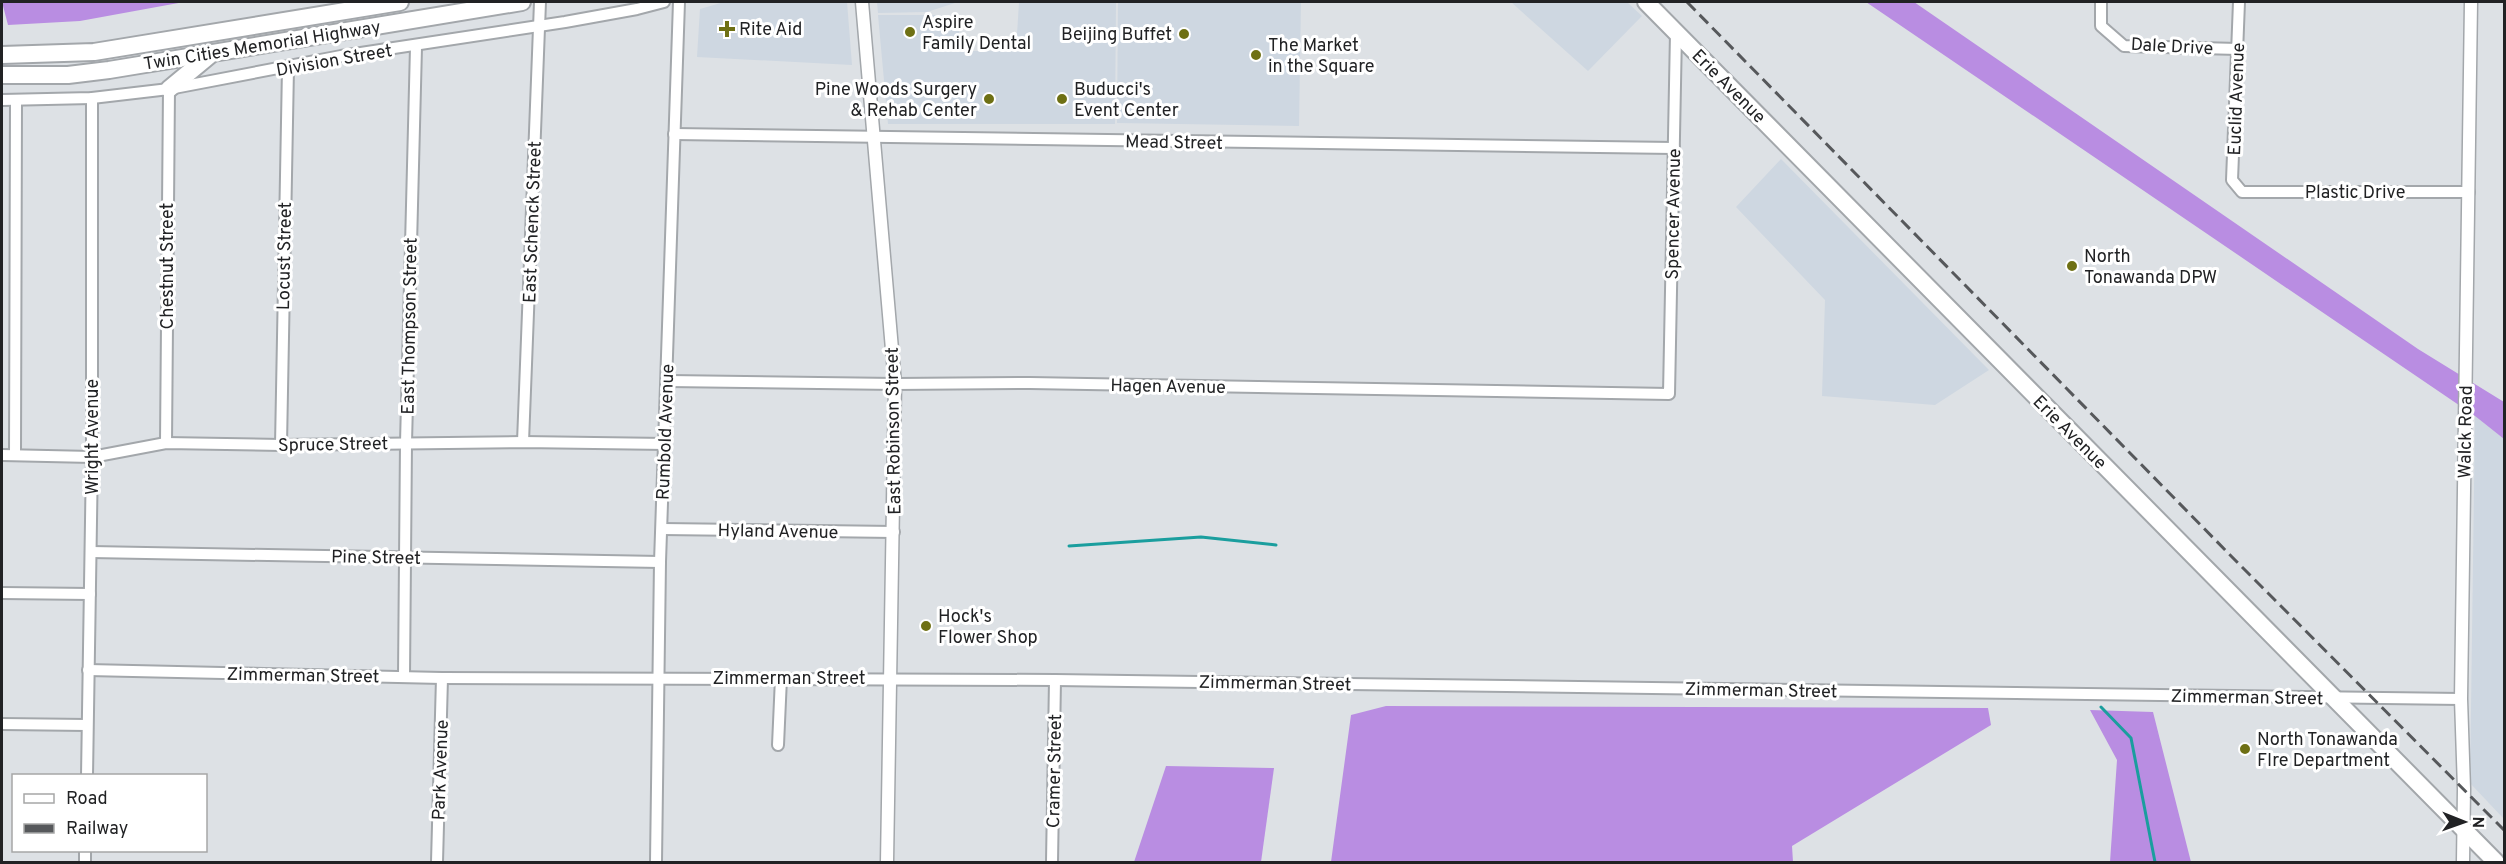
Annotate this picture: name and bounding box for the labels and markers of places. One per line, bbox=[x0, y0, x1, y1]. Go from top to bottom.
place label: Aspire Family Dental bbox=[922, 12, 1031, 56]
place label: Rite Aid bbox=[739, 19, 802, 42]
marker: Rite Aid bbox=[720, 22, 734, 36]
place label: Beijing Buffet bbox=[1061, 24, 1172, 47]
marker: Aspire Family Dental bbox=[903, 25, 917, 39]
marker: Beijing Buffet bbox=[1177, 27, 1191, 41]
place label: The Market in the Square bbox=[1268, 35, 1375, 79]
marker: The Market in the Square bbox=[1249, 48, 1263, 62]
place label: Pine Woods Surgery & Rehab Center bbox=[815, 79, 977, 123]
place label: Buducci's Event Center bbox=[1074, 79, 1179, 123]
marker: Pine Woods Surgery & Rehab Center bbox=[982, 92, 996, 106]
marker: Buducci's Event Center bbox=[1055, 92, 1069, 106]
place label: North Tonawanda DPW bbox=[2084, 246, 2217, 290]
marker: North Tonawanda DPW bbox=[2065, 259, 2079, 273]
place label: Hock's Flower Shop bbox=[938, 606, 1038, 650]
marker: Hock's Flower Shop bbox=[919, 619, 933, 633]
place label: North Tonawanda FIre Department bbox=[2257, 729, 2398, 773]
marker: North Tonawanda FIre Department bbox=[2238, 742, 2252, 756]

